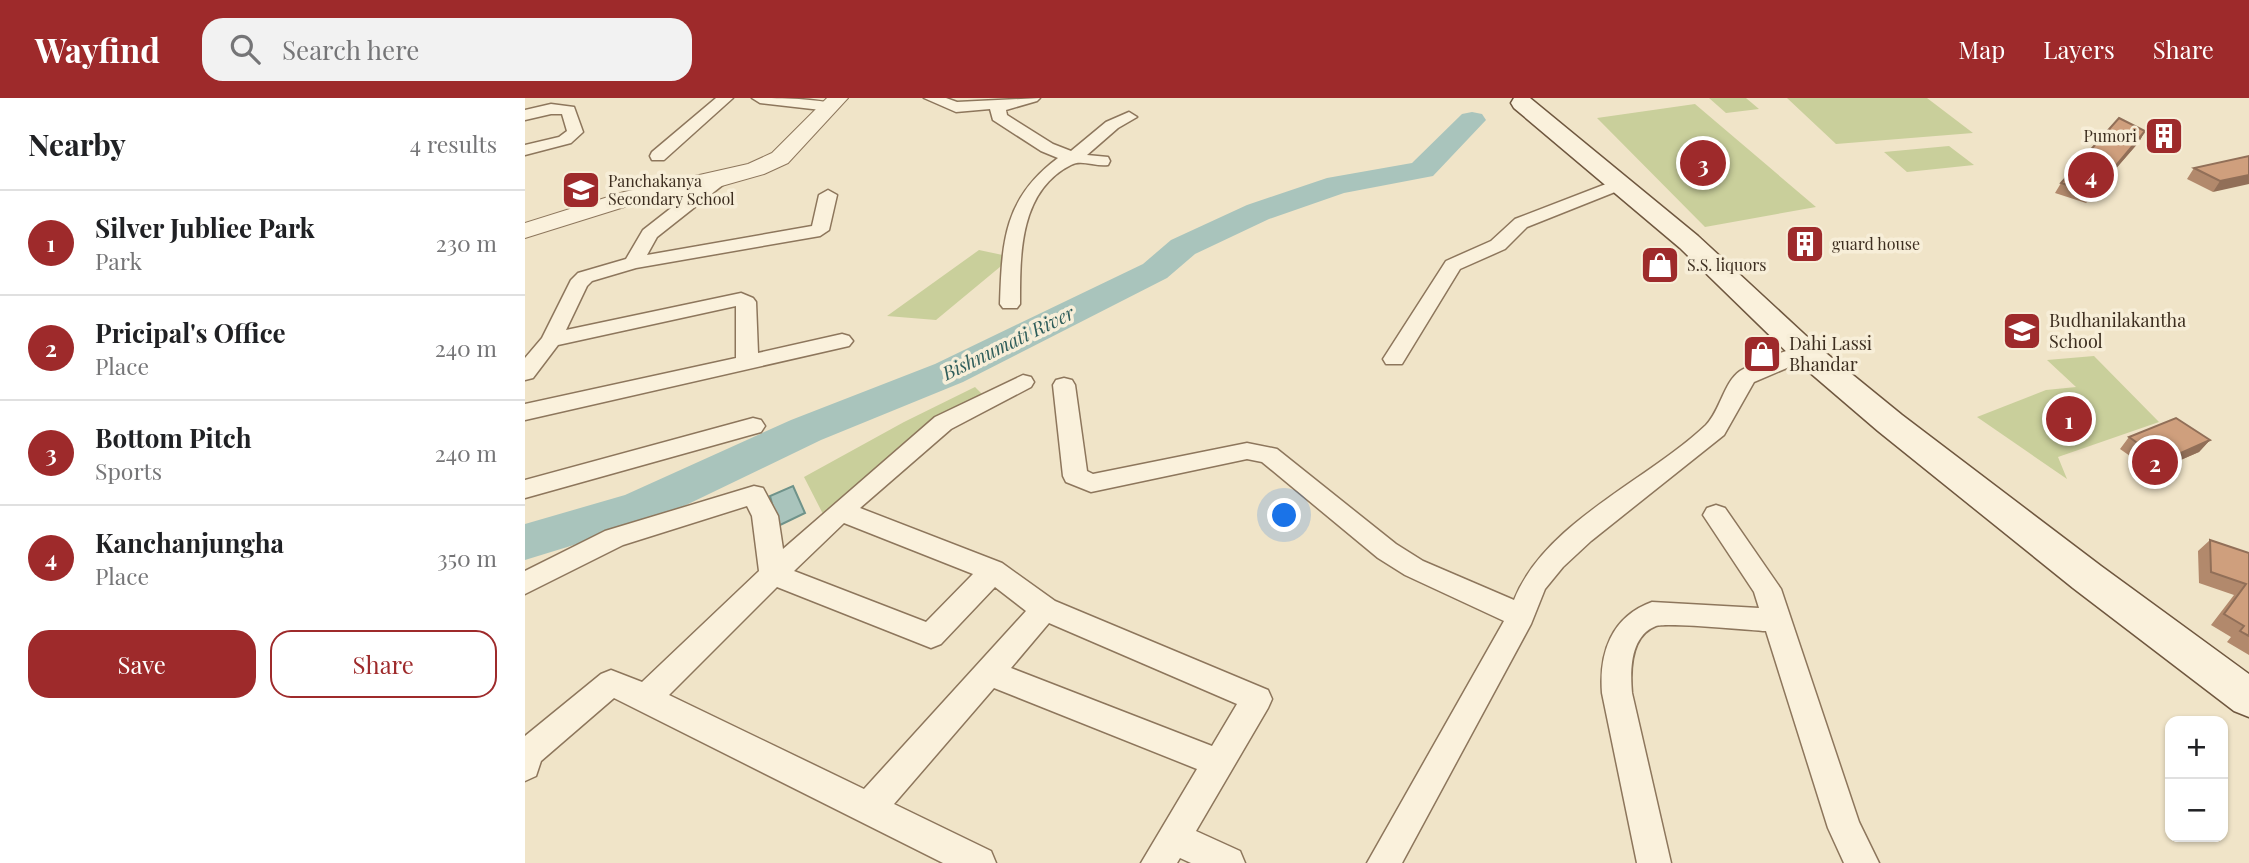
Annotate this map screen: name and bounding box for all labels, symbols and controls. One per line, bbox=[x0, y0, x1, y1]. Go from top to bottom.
search box bbox=[202, 18, 692, 81]
text: Wayfind bbox=[35, 27, 160, 71]
icon: search bbox=[226, 30, 264, 68]
text: Search here bbox=[282, 32, 419, 67]
text: Map bbox=[1959, 33, 2005, 65]
text: Layers bbox=[2043, 33, 2115, 65]
text: Share bbox=[2153, 33, 2214, 65]
building icon: Pumori bbox=[2143, 115, 2185, 157]
text: Nearby bbox=[28, 124, 126, 164]
place label: Pumori bbox=[2084, 125, 2137, 146]
text: 4 results bbox=[410, 128, 497, 159]
pin: 3 bbox=[1680, 137, 1726, 189]
pin: 4 bbox=[2068, 149, 2114, 201]
school or university icon: Panchakanya Secondary School bbox=[560, 169, 602, 211]
place label: Panchakanya Secondary School bbox=[608, 170, 735, 209]
text: Silver Jubliee Park bbox=[95, 210, 315, 245]
building icon: guard house bbox=[1784, 223, 1826, 265]
text: 1 bbox=[47, 227, 55, 258]
text: 230 m bbox=[436, 227, 497, 258]
place label: guard house bbox=[1832, 233, 1920, 254]
shop icon: S.S. liquors bbox=[1639, 244, 1681, 286]
text: Park bbox=[95, 245, 142, 276]
place label: S.S. liquors bbox=[1687, 254, 1766, 275]
water label: Bishnumati River bbox=[936, 298, 1079, 386]
place label: Budhanilakantha School bbox=[2049, 308, 2186, 353]
school or university icon: Budhanilakantha School bbox=[2001, 310, 2043, 352]
text: Pricipal's Office bbox=[95, 315, 286, 350]
place label: Dahi Lassi Bhandar bbox=[1789, 331, 1872, 376]
text: 2 bbox=[45, 332, 57, 363]
text: 240 m bbox=[435, 332, 497, 363]
shop icon: Dahi Lassi Bhandar bbox=[1741, 333, 1783, 375]
text: Place bbox=[95, 350, 149, 381]
pin: 1 bbox=[2046, 393, 2092, 445]
text: Bottom Pitch bbox=[95, 420, 252, 455]
pin: 2 bbox=[2132, 436, 2178, 488]
text: 3 bbox=[45, 437, 57, 468]
text: 240 m bbox=[435, 437, 497, 468]
text: Sports bbox=[95, 455, 162, 486]
your location bbox=[1267, 498, 1301, 532]
text: Kanchanjungha bbox=[95, 525, 284, 560]
text: 4 bbox=[45, 542, 57, 573]
text: 350 m bbox=[437, 542, 497, 573]
text: Place bbox=[95, 560, 149, 591]
button: Save bbox=[28, 630, 256, 698]
button: Share bbox=[270, 630, 497, 698]
map controls bbox=[2165, 716, 2228, 842]
button: + bbox=[2165, 716, 2228, 779]
button: − bbox=[2165, 779, 2228, 842]

